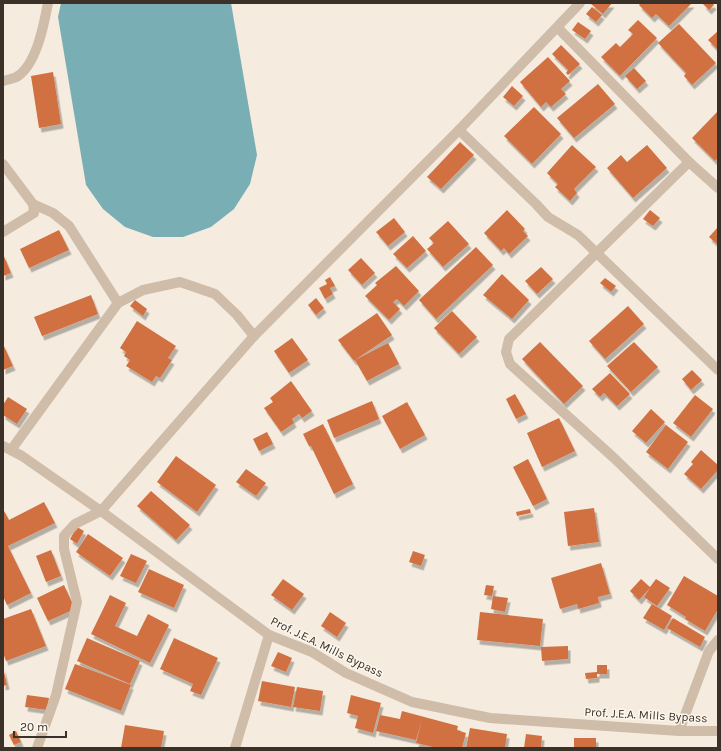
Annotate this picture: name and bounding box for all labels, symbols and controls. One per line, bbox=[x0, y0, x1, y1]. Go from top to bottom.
street label: Prof. J.E.A. Mills Bypass bbox=[269, 614, 385, 680]
street label: Prof. J.E.A. Mills Bypass bbox=[584, 705, 708, 725]
scale bar bbox=[14, 713, 66, 739]
text: 20 m bbox=[20, 720, 48, 734]

